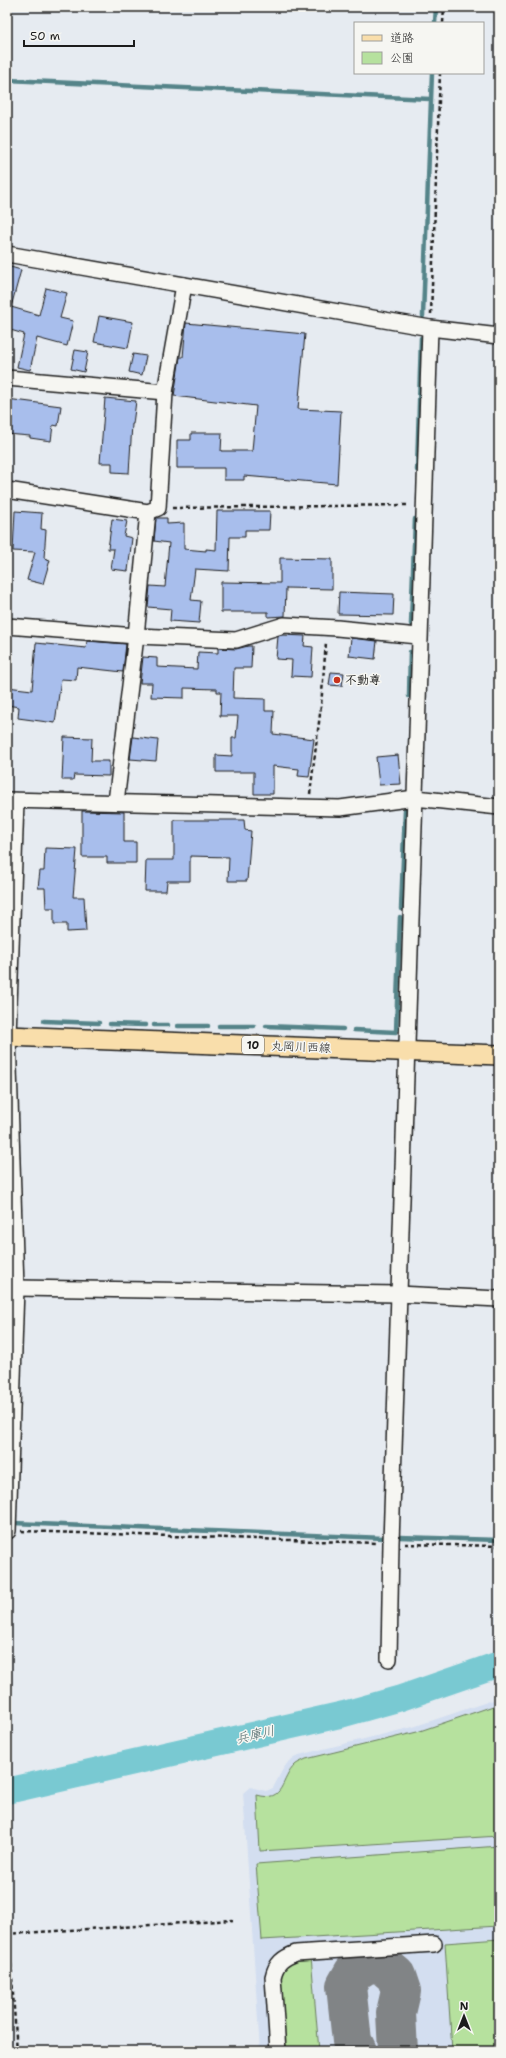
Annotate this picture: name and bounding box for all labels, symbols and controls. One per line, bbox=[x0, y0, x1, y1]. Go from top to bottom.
scale bar bbox=[24, 22, 134, 48]
legend bbox=[354, 22, 484, 74]
text: 50 m bbox=[30, 28, 60, 44]
text: 道路 bbox=[390, 30, 414, 46]
text: 公園 bbox=[390, 50, 414, 66]
place label: 不動尊 bbox=[345, 672, 381, 688]
marker: 不動尊 bbox=[332, 675, 342, 685]
road number: 10 bbox=[242, 1036, 264, 1054]
street label: 丸岡川西線 bbox=[271, 1038, 331, 1056]
water label: 兵庫川 bbox=[234, 1722, 276, 1747]
north arrow bbox=[444, 1996, 484, 2036]
text: N bbox=[460, 1999, 469, 2014]

